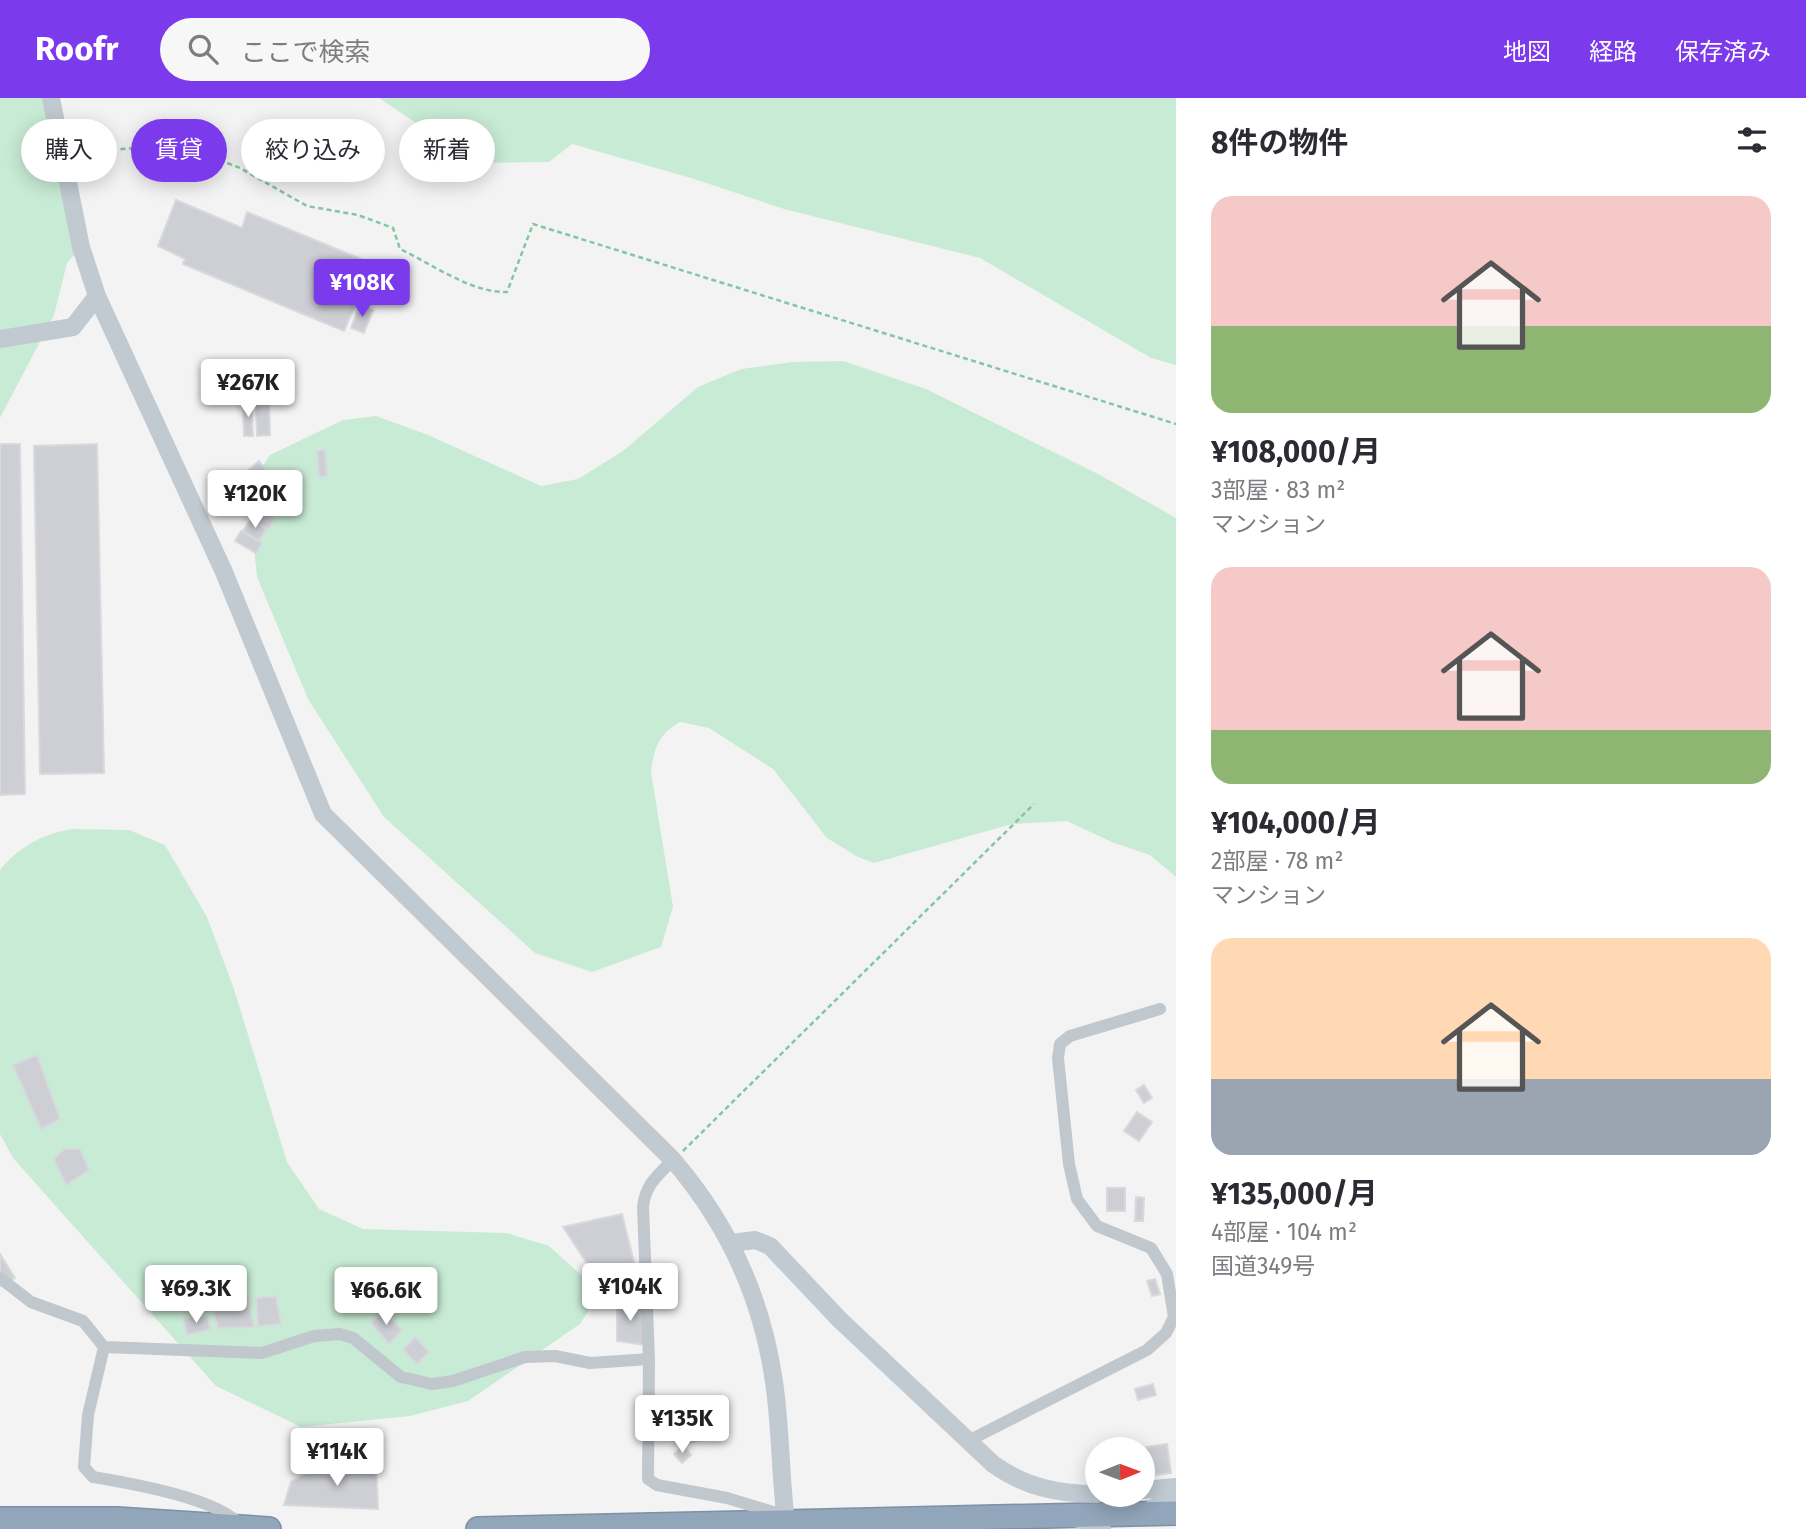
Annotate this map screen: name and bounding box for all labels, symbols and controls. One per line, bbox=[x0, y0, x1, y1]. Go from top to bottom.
search box bbox=[160, 18, 650, 81]
text: Roofr bbox=[35, 29, 118, 69]
icon: search bbox=[184, 30, 222, 68]
text: ここで検索 bbox=[240, 37, 370, 68]
text: 地図 bbox=[1503, 38, 1551, 66]
text: 経路 bbox=[1589, 38, 1637, 66]
text: 保存済み bbox=[1675, 38, 1771, 66]
chip: 購入 bbox=[21, 119, 117, 182]
chip: 賃貸 bbox=[131, 119, 227, 182]
chip: 絞り込み bbox=[241, 119, 385, 182]
chip: 新着 bbox=[399, 119, 495, 182]
icon: filters bbox=[1733, 121, 1771, 159]
text: 8件の物件 bbox=[1211, 125, 1348, 161]
icon: home bbox=[1428, 242, 1554, 368]
pin: ¥108K bbox=[313, 260, 411, 319]
text: ¥108K bbox=[330, 268, 394, 296]
pin: ¥267K bbox=[199, 360, 297, 419]
text: ¥267K bbox=[217, 368, 279, 396]
text: ¥108,000/月 bbox=[1211, 434, 1381, 470]
pin: ¥120K bbox=[206, 470, 304, 530]
text: 3部屋 · 83 m² bbox=[1211, 476, 1345, 504]
text: ¥120K bbox=[224, 479, 286, 507]
text: マンション bbox=[1211, 510, 1326, 538]
icon: home bbox=[1428, 613, 1554, 739]
text: ¥104,000/月 bbox=[1211, 805, 1381, 841]
text: 2部屋 · 78 m² bbox=[1211, 847, 1343, 875]
text: マンション bbox=[1211, 881, 1326, 909]
icon: home bbox=[1428, 984, 1554, 1110]
text: ¥135,000/月 bbox=[1211, 1176, 1378, 1212]
text: 4部屋 · 104 m² bbox=[1211, 1218, 1357, 1246]
text: 国道349号 bbox=[1211, 1252, 1315, 1280]
pin: ¥104K bbox=[581, 1264, 679, 1323]
pin: ¥69.3K bbox=[139, 1266, 253, 1325]
pin: ¥66.6K bbox=[329, 1268, 443, 1327]
text: ¥104K bbox=[598, 1272, 662, 1300]
text: ¥69.3K bbox=[161, 1274, 231, 1302]
text: ¥66.6K bbox=[350, 1276, 422, 1304]
pin: ¥135K bbox=[633, 1396, 731, 1455]
text: ¥135K bbox=[651, 1404, 713, 1432]
pin: ¥114K bbox=[288, 1428, 386, 1488]
text: ¥114K bbox=[307, 1437, 367, 1465]
north arrow bbox=[1085, 1437, 1155, 1507]
map controls bbox=[1085, 1437, 1155, 1507]

